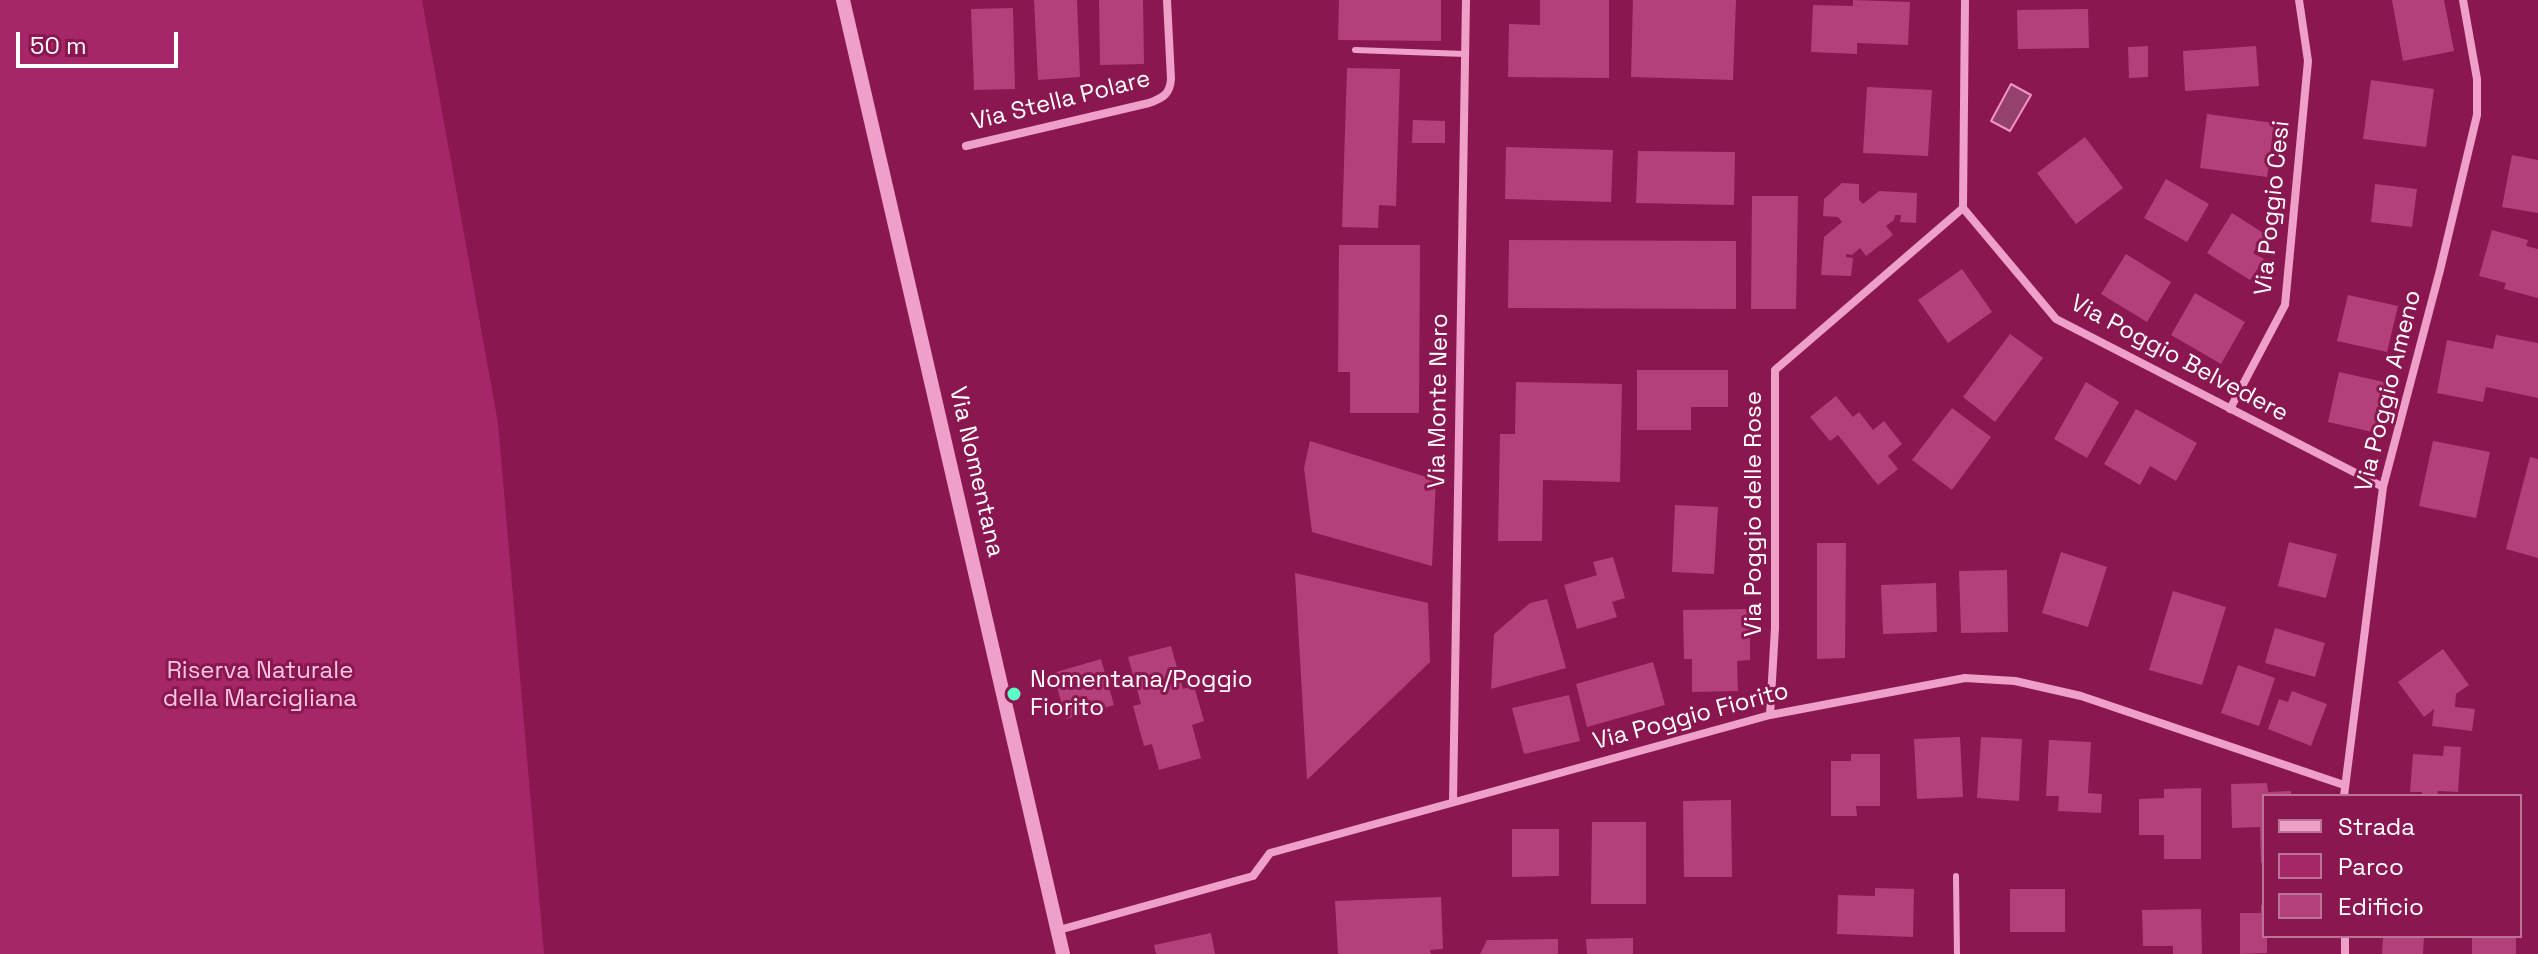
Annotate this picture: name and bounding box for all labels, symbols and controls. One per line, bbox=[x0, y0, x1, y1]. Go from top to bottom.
scale bar bbox=[20, 16, 182, 66]
text: 50 m bbox=[30, 30, 87, 61]
street label: Via Stella Polare bbox=[969, 65, 1153, 137]
street label: Via Poggio Cesi bbox=[2250, 119, 2296, 297]
street label: Via Poggio Ameno bbox=[2350, 287, 2428, 495]
street label: Via Poggio Belvedere bbox=[2065, 289, 2293, 429]
street label: Via Monte Nero bbox=[1423, 313, 1455, 489]
street label: Via Nomentana bbox=[942, 384, 1010, 560]
street label: Via Poggio delle Rose bbox=[1740, 391, 1768, 637]
park label: Riserva Naturale della Marcigliana bbox=[163, 657, 357, 713]
place label: Nomentana/Poggio Fiorito bbox=[1030, 666, 1253, 722]
street label: Via Poggio Fiorito bbox=[1590, 677, 1792, 757]
marker: Nomentana/Poggio Fiorito bbox=[1005, 685, 1023, 703]
legend bbox=[2262, 794, 2522, 938]
text: Strada bbox=[2338, 811, 2415, 842]
text: Parco bbox=[2338, 851, 2404, 882]
text: Edificio bbox=[2338, 891, 2424, 922]

